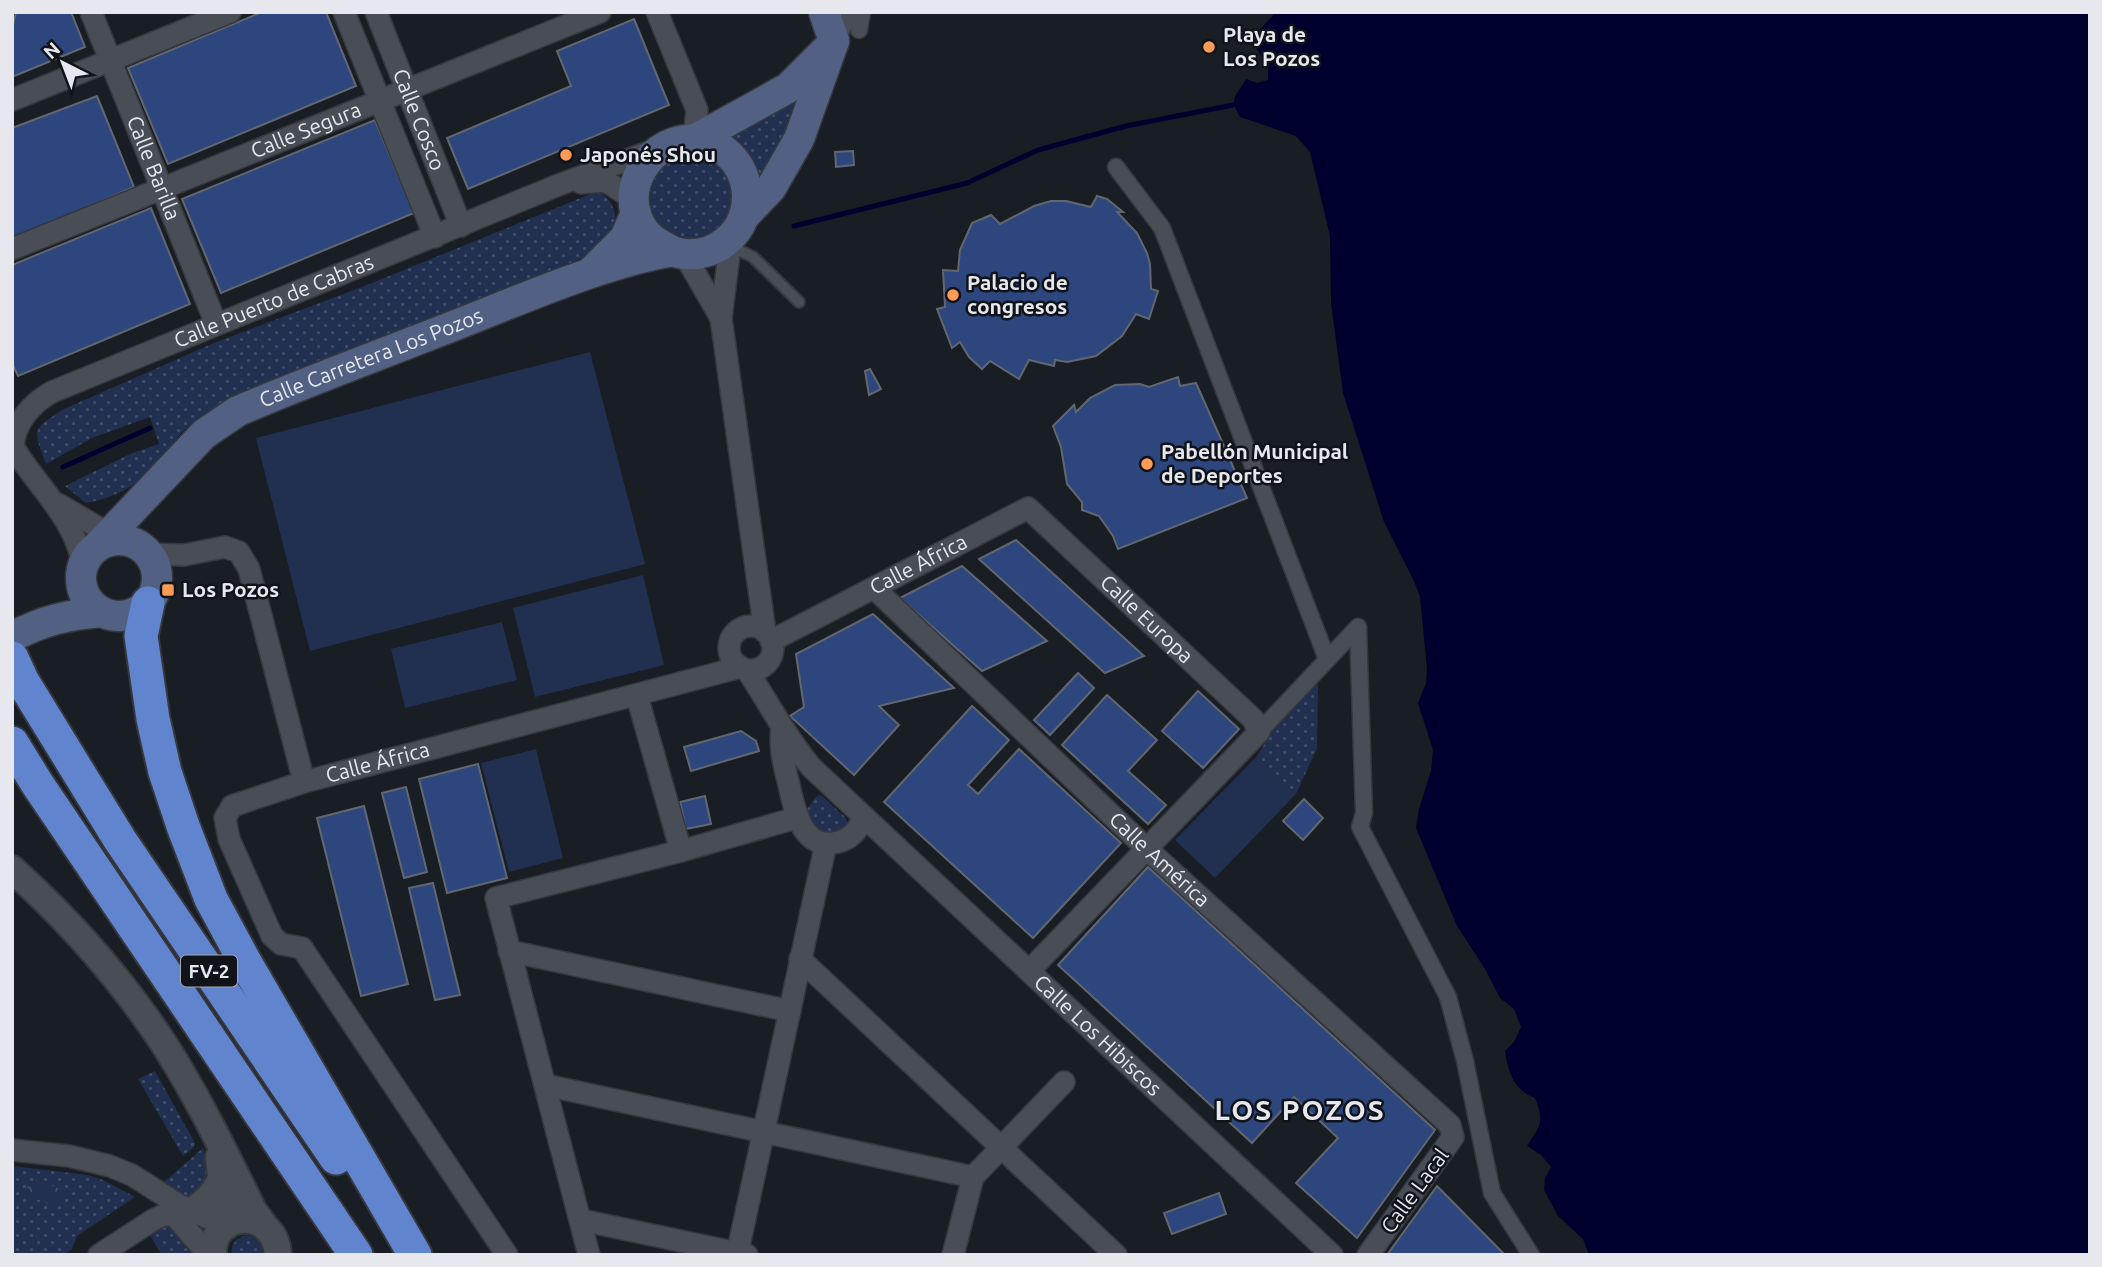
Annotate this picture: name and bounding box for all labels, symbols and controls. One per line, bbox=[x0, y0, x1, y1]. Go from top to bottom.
place label: Playa de Los Pozos bbox=[1223, 22, 1320, 70]
north arrow bbox=[28, 28, 98, 98]
text: N bbox=[39, 37, 64, 63]
marker: Playa de Los Pozos bbox=[1201, 39, 1217, 55]
street label: Calle Cosco bbox=[389, 65, 451, 174]
street label: Calle Segura bbox=[247, 97, 364, 162]
street label: Calle Barilla bbox=[123, 112, 186, 223]
place label: Japonés Shou bbox=[580, 142, 716, 166]
marker: Japonés Shou bbox=[558, 147, 574, 163]
street label: Calle Puerto de Cabras bbox=[170, 249, 377, 352]
place label: Palacio de congresos bbox=[967, 270, 1068, 318]
marker: Palacio de congresos bbox=[945, 287, 961, 303]
street label: Calle Carretera Los Pozos bbox=[255, 303, 486, 412]
place label: Pabellón Municipal de Deportes bbox=[1161, 439, 1348, 487]
marker: Pabellón Municipal de Deportes bbox=[1139, 456, 1155, 472]
street label: Calle África bbox=[865, 529, 971, 599]
street label: Calle Europa bbox=[1096, 569, 1199, 668]
place label: Los Pozos bbox=[182, 577, 279, 601]
marker: Los Pozos bbox=[160, 582, 176, 598]
street label: Calle África bbox=[323, 737, 432, 787]
street label: Calle América bbox=[1105, 807, 1215, 911]
road number: FV-2 bbox=[181, 956, 237, 987]
street label: Calle Los Hibiscos bbox=[1030, 969, 1167, 1100]
district label: LOS POZOS bbox=[1214, 1094, 1386, 1125]
street label: Calle Lacal bbox=[1376, 1143, 1453, 1237]

